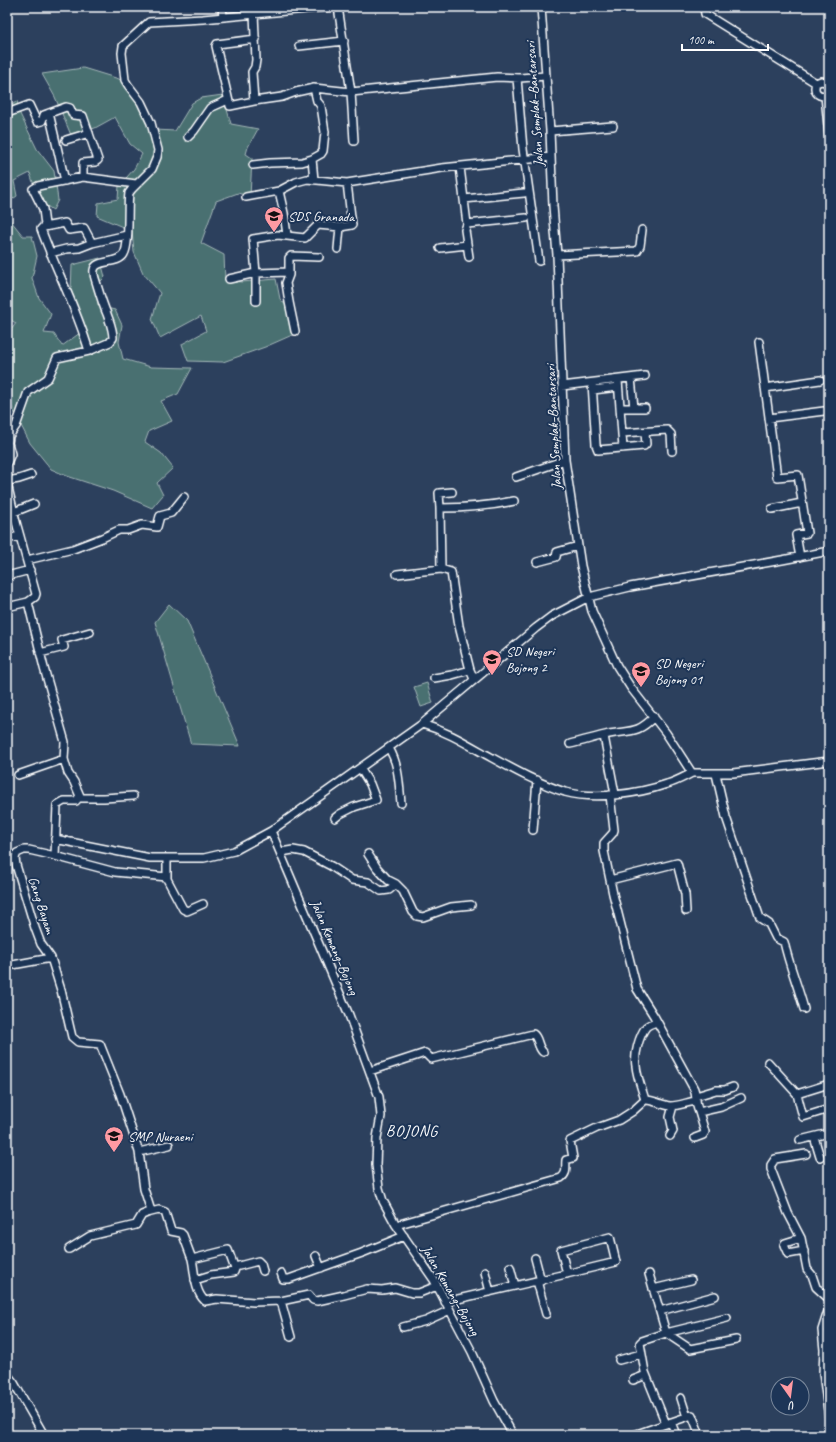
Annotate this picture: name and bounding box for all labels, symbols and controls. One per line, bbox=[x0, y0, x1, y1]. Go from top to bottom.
scale bar bbox=[682, 26, 768, 52]
text: 100 m bbox=[688, 32, 715, 48]
street label: Jalan Semplak–Bantarsari bbox=[521, 38, 547, 168]
school or university icon: SDS Granada bbox=[263, 205, 285, 233]
place label: SDS Granada bbox=[288, 208, 355, 225]
street label: Jalan Semplak–Bantarsari bbox=[542, 362, 565, 491]
place label: SD Negeri Bojong 2 bbox=[506, 643, 557, 676]
school or university icon: SD Negeri Bojong 2 bbox=[481, 648, 503, 676]
place label: SD Negeri Bojong 01 bbox=[655, 655, 706, 688]
school or university icon: SD Negeri Bojong 01 bbox=[630, 660, 652, 688]
street label: Gang Bayam bbox=[24, 875, 59, 937]
street label: Jalan Kemang–Bojong bbox=[306, 896, 363, 998]
district label: BOJONG bbox=[386, 1121, 439, 1141]
school or university icon: SMP Nuraeni bbox=[103, 1125, 125, 1153]
place label: SMP Nuraeni bbox=[128, 1128, 195, 1145]
street label: Jalan Kemang–Bojong bbox=[417, 1241, 484, 1339]
north arrow bbox=[770, 1376, 810, 1416]
text: U bbox=[786, 1398, 797, 1414]

